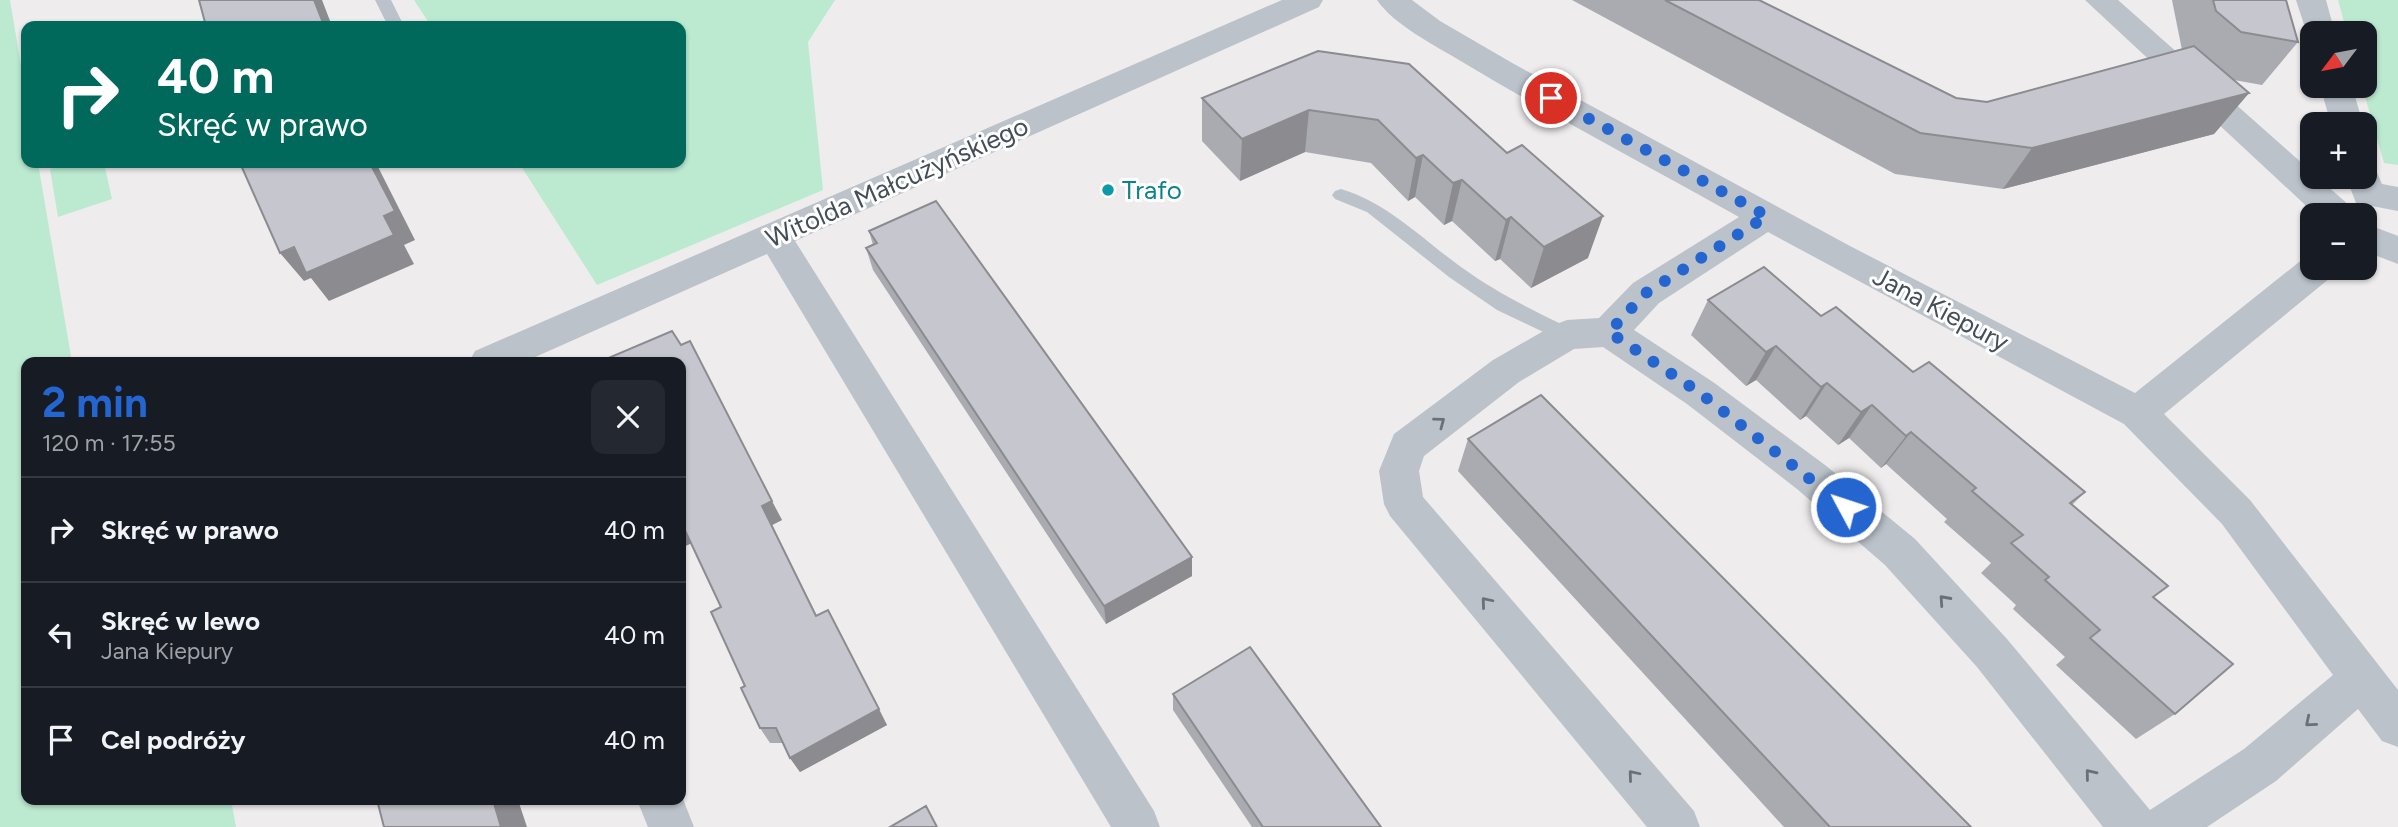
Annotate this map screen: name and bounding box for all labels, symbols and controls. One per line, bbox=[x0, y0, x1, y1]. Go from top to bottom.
north arrow bbox=[2300, 21, 2376, 98]
map controls bbox=[2300, 21, 2377, 280]
text: 40 m bbox=[157, 46, 274, 105]
icon: right bbox=[42, 49, 133, 140]
pin bbox=[1521, 68, 1581, 128]
icon: arrive bbox=[1532, 79, 1570, 117]
text: Skręć w prawo bbox=[157, 106, 368, 144]
street label: Witolda Małcużyńskiego bbox=[761, 110, 1033, 254]
button: + bbox=[2300, 112, 2377, 189]
place label: Trafo bbox=[1122, 174, 1182, 206]
marker: Trafo bbox=[1100, 182, 1116, 198]
button: − bbox=[2300, 203, 2377, 280]
street label: Jana Kiepury bbox=[1868, 260, 2015, 358]
text: 2 min bbox=[42, 377, 148, 428]
button: close bbox=[591, 380, 665, 454]
one-way arrow bbox=[1432, 418, 1445, 430]
text: 120 m · 17:55 bbox=[42, 429, 176, 457]
position arrow bbox=[1809, 470, 1883, 544]
icon: right bbox=[42, 511, 80, 549]
text: Skręć w prawo bbox=[101, 514, 279, 546]
text: 40 m bbox=[604, 514, 665, 546]
one-way arrow bbox=[1940, 595, 1952, 608]
one-way arrow bbox=[1482, 597, 1494, 610]
text: Skręć w lewo bbox=[101, 605, 260, 637]
icon: left bbox=[42, 616, 80, 654]
text: 40 m bbox=[604, 619, 665, 651]
text: Jana Kiepury bbox=[101, 637, 233, 665]
one-way arrow bbox=[2305, 714, 2318, 727]
icon: arrive bbox=[42, 721, 80, 759]
text: Cel podróży bbox=[101, 724, 245, 756]
text: 40 m bbox=[604, 724, 665, 756]
one-way arrow bbox=[1629, 770, 1641, 783]
one-way arrow bbox=[2086, 770, 2098, 783]

